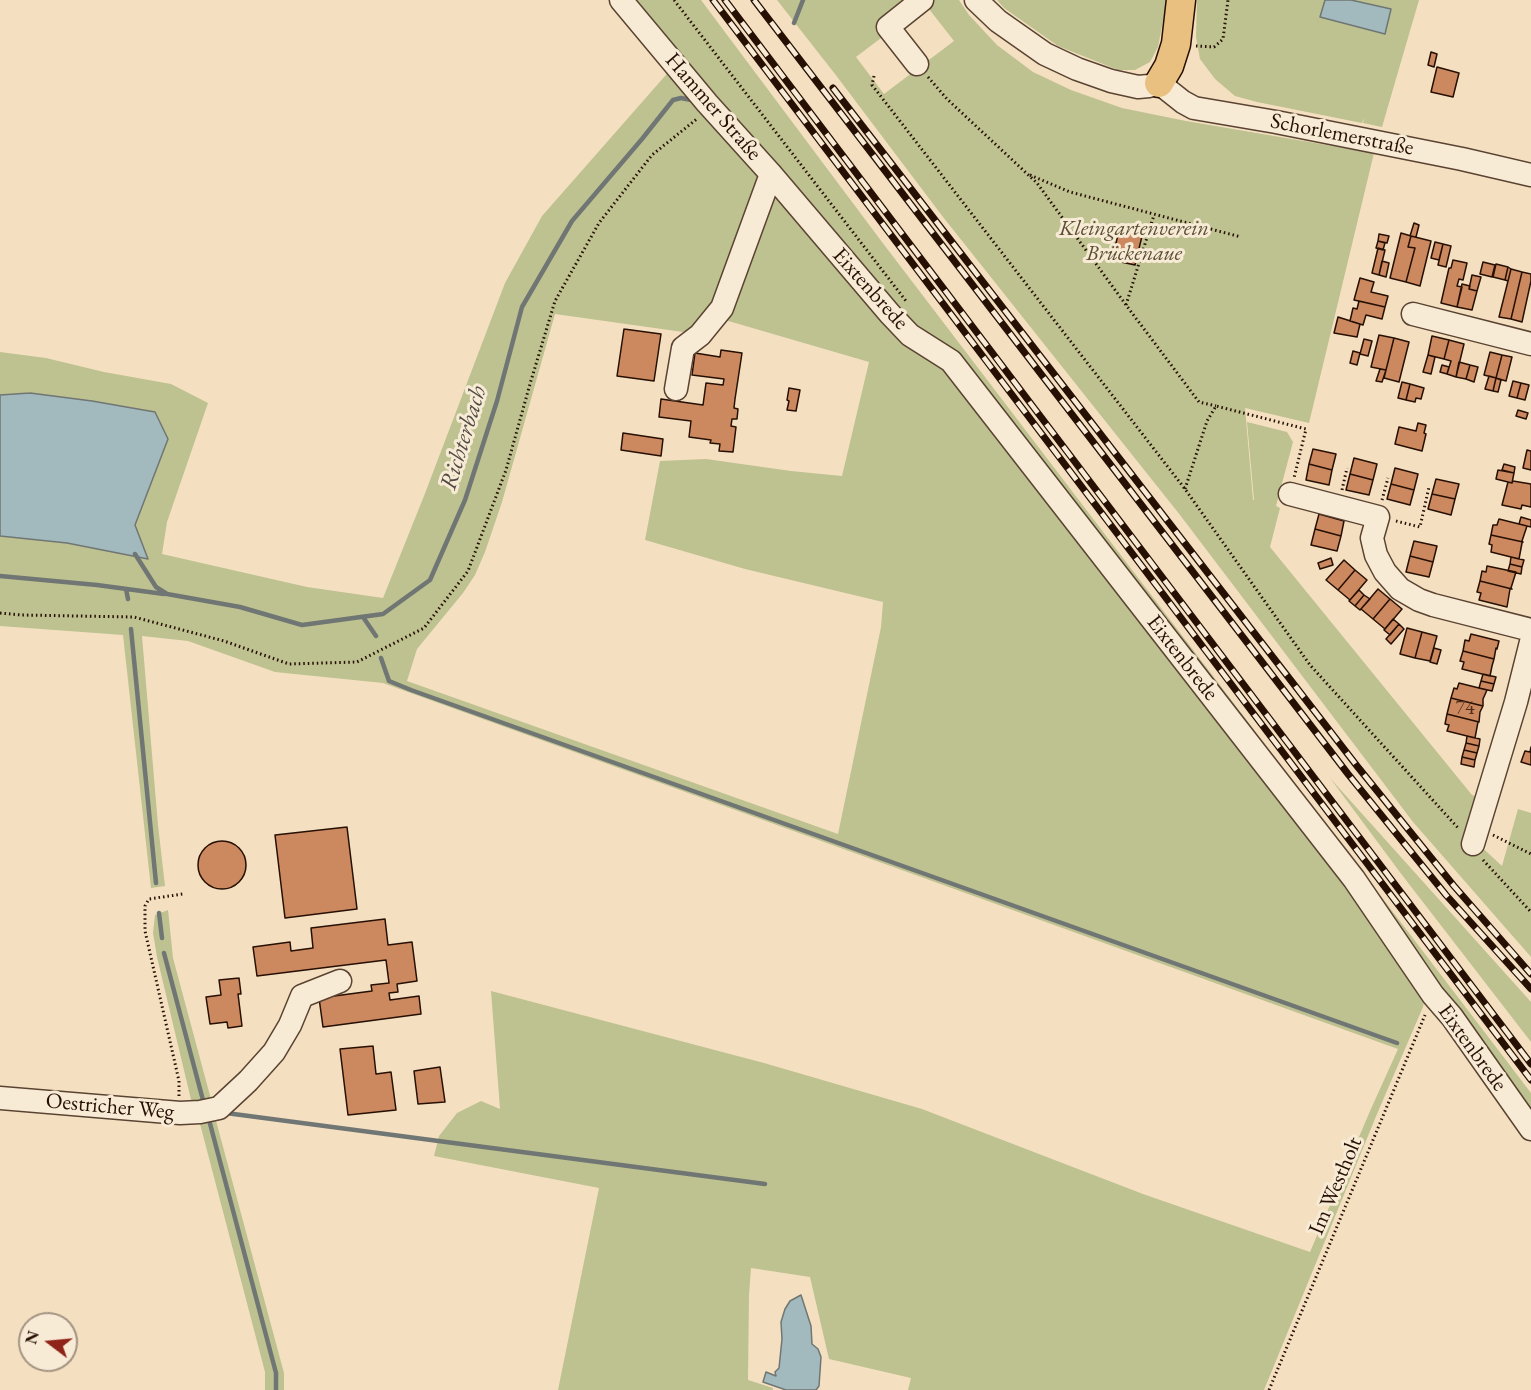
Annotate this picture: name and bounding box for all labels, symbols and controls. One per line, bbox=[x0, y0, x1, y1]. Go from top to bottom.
street label: Hammer Straße bbox=[659, 48, 767, 166]
street label: Schorlemerstraße bbox=[1268, 108, 1416, 162]
park label: Kleingartenverein Brückenaue bbox=[1059, 216, 1209, 268]
street label: Eixtenbrede bbox=[826, 243, 914, 335]
water label: Richterbach bbox=[435, 382, 493, 494]
street label: Eixtenbrede bbox=[1140, 610, 1224, 706]
house number: 74 bbox=[1455, 697, 1475, 721]
street label: Eixtenbrede bbox=[1432, 999, 1512, 1097]
street label: Oestricher Weg bbox=[45, 1088, 175, 1126]
street label: Im Westholt bbox=[1304, 1133, 1368, 1239]
north arrow bbox=[18, 1312, 78, 1372]
text: N bbox=[20, 1328, 44, 1347]

